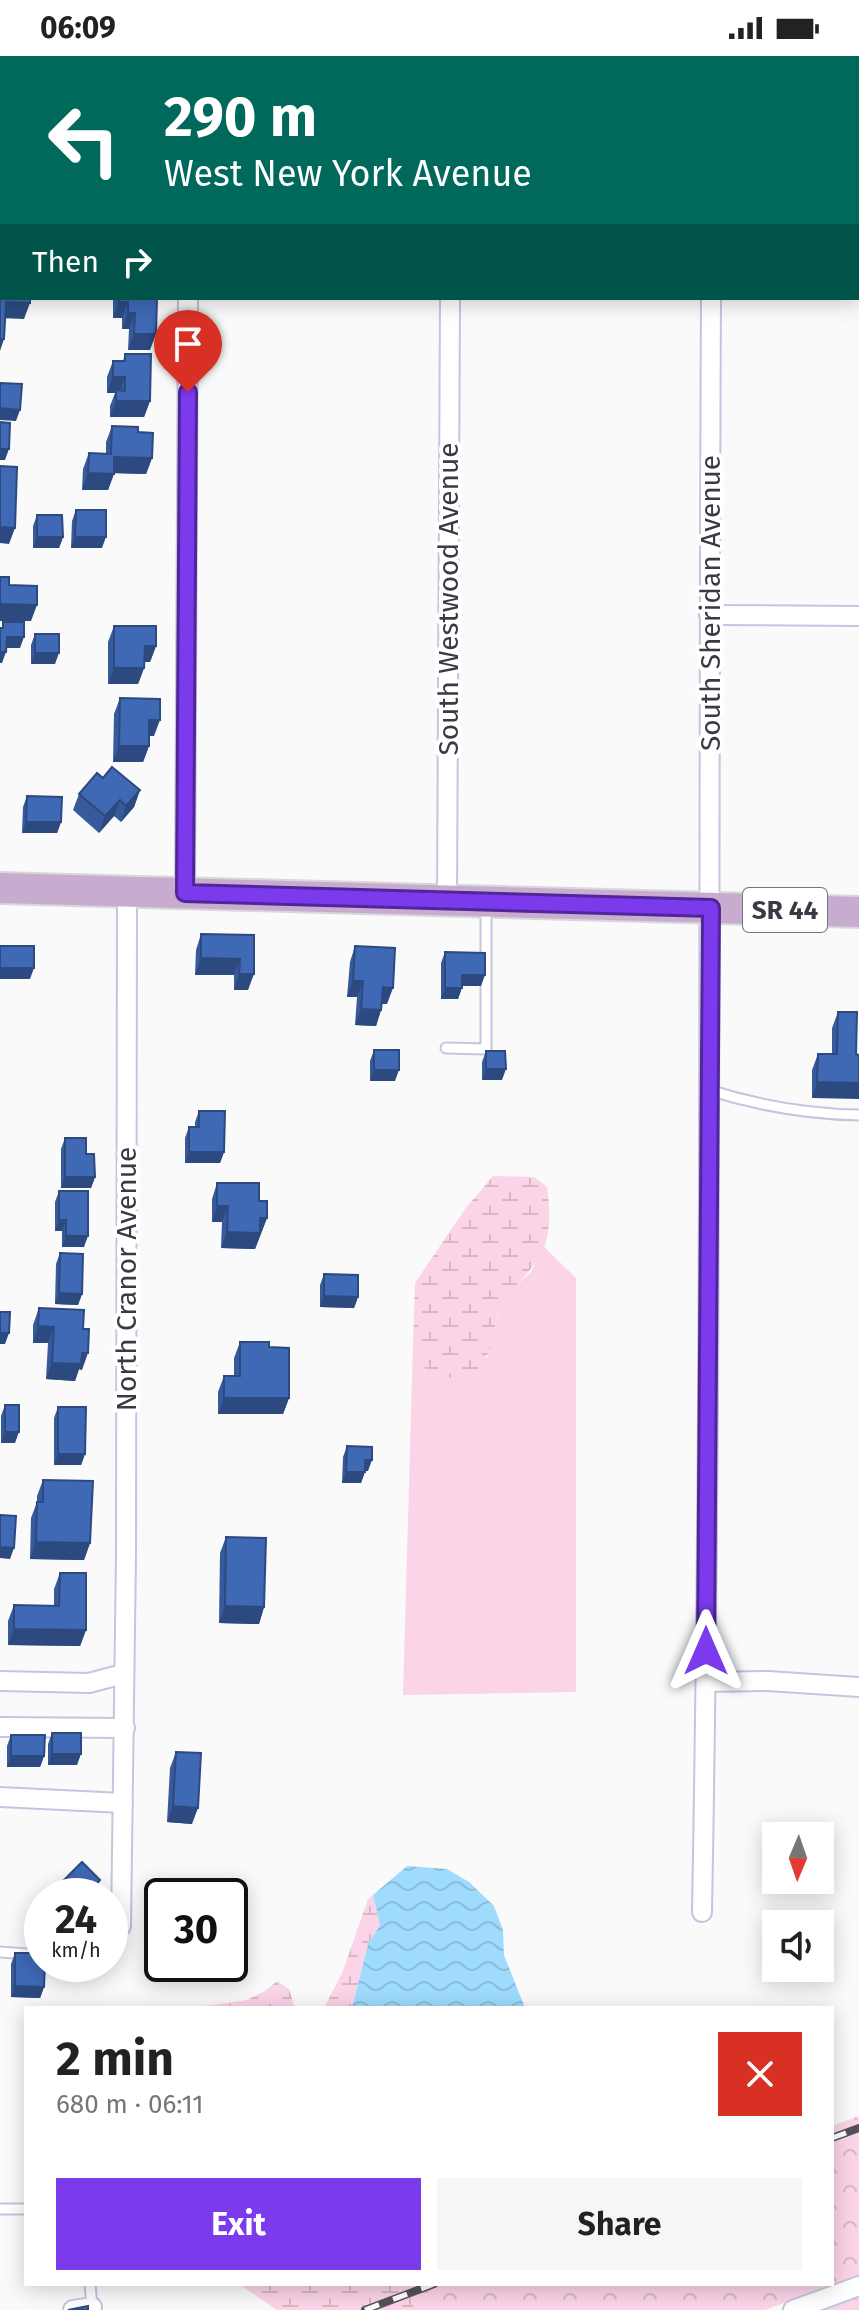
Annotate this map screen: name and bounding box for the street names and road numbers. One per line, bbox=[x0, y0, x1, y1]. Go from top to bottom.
street label: South Westwood Avenue bbox=[432, 442, 465, 756]
street label: South Sheridan Avenue bbox=[694, 455, 727, 751]
road number: SR 44 bbox=[743, 888, 827, 932]
street label: North Cranor Avenue bbox=[110, 1147, 143, 1411]

